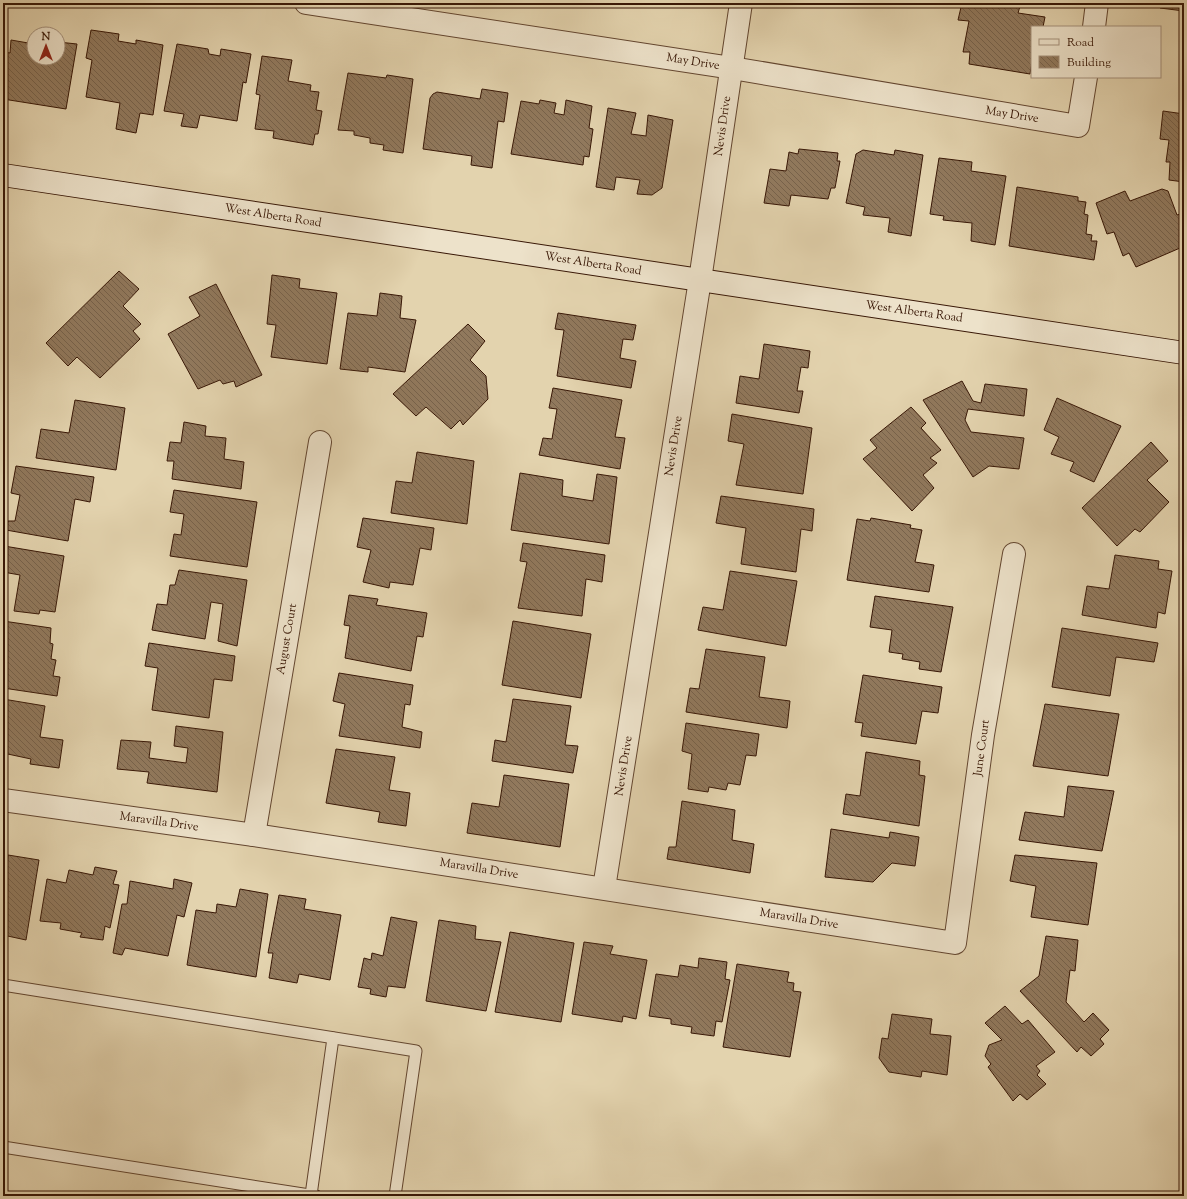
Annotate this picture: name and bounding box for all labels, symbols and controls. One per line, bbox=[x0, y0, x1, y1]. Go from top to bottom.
north arrow bbox=[26, 26, 66, 66]
legend bbox=[1031, 26, 1161, 78]
text: N bbox=[41, 29, 51, 45]
text: Road bbox=[1067, 34, 1094, 52]
street label: May Drive bbox=[665, 49, 721, 75]
text: Building bbox=[1067, 54, 1111, 72]
street label: Nevis Drive bbox=[710, 94, 736, 157]
street label: May Drive bbox=[984, 102, 1040, 128]
street label: West Alberta Road bbox=[223, 199, 323, 233]
street label: West Alberta Road bbox=[543, 247, 643, 281]
street label: West Alberta Road bbox=[864, 296, 964, 328]
street label: Nevis Drive bbox=[660, 414, 688, 477]
street label: August Court bbox=[272, 602, 302, 676]
street label: June Court bbox=[969, 719, 995, 778]
street label: Nevis Drive bbox=[610, 734, 638, 797]
street label: Maravilla Drive bbox=[118, 808, 200, 837]
street label: Maravilla Drive bbox=[438, 854, 520, 884]
street label: Maravilla Drive bbox=[758, 904, 840, 934]

